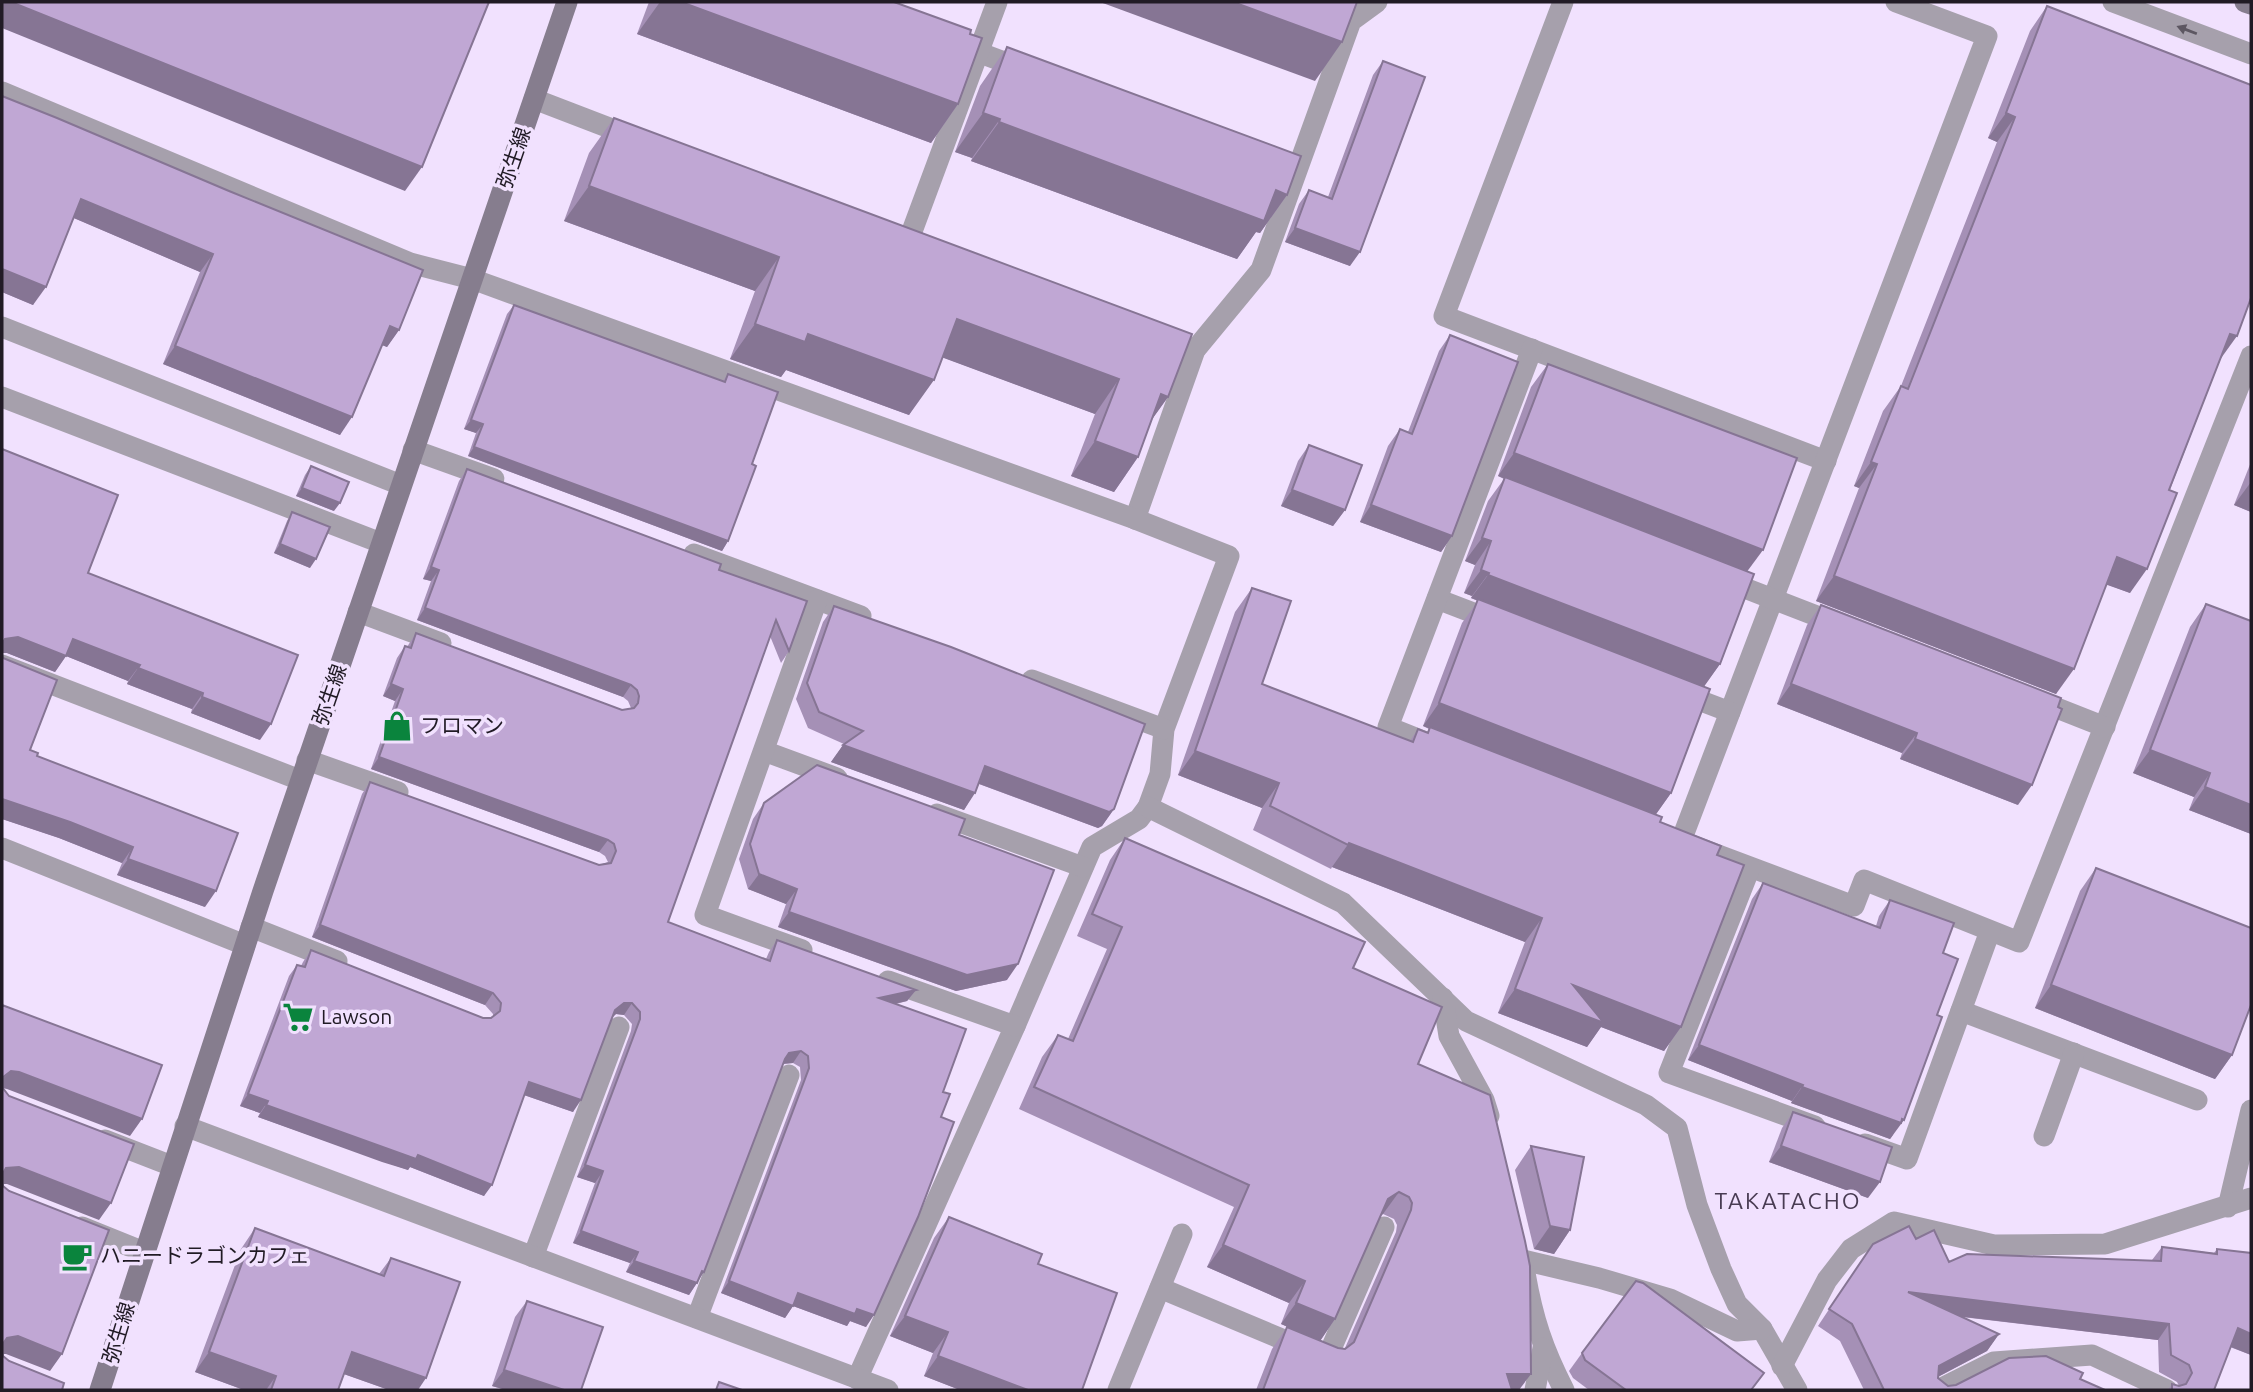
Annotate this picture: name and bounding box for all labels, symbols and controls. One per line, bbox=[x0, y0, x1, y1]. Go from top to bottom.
one-way arrow bbox=[2177, 24, 2198, 35]
street label: 弥生線 bbox=[491, 124, 535, 191]
street label: 弥生線 bbox=[307, 661, 351, 728]
shop icon: フロマン bbox=[380, 709, 414, 743]
place label: フロマン bbox=[420, 713, 504, 737]
supermarket icon: Lawson bbox=[281, 1000, 315, 1034]
place label: Lawson bbox=[321, 1004, 392, 1028]
district label: TAKATACHO bbox=[1714, 1188, 1862, 1213]
cafe icon: ハニードラゴンカフェ bbox=[60, 1239, 94, 1273]
place label: ハニードラゴンカフェ bbox=[100, 1243, 310, 1267]
street label: 弥生線 bbox=[97, 1299, 139, 1366]

